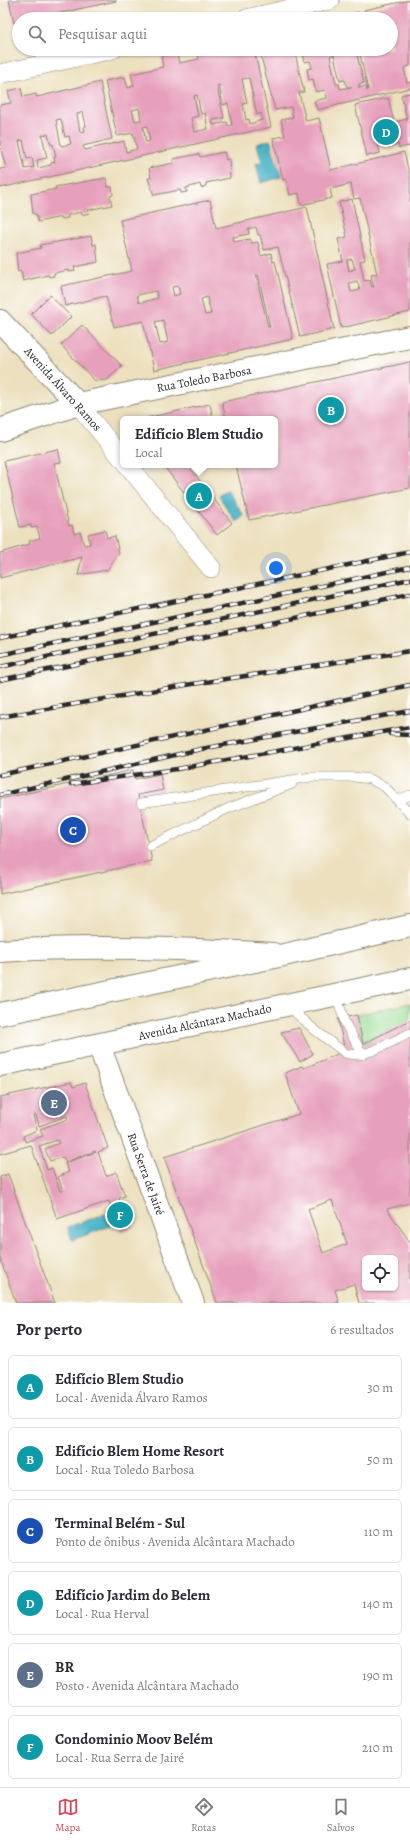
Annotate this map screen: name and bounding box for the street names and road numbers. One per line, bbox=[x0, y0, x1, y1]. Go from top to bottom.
street label: Avenida Álvaro Ramos bbox=[20, 343, 105, 435]
street label: Rua Toledo Barbosa bbox=[155, 362, 253, 396]
street label: Avenida Alcântara Machado bbox=[136, 1000, 273, 1044]
street label: Rua Serra de Jairé bbox=[124, 1131, 168, 1217]

